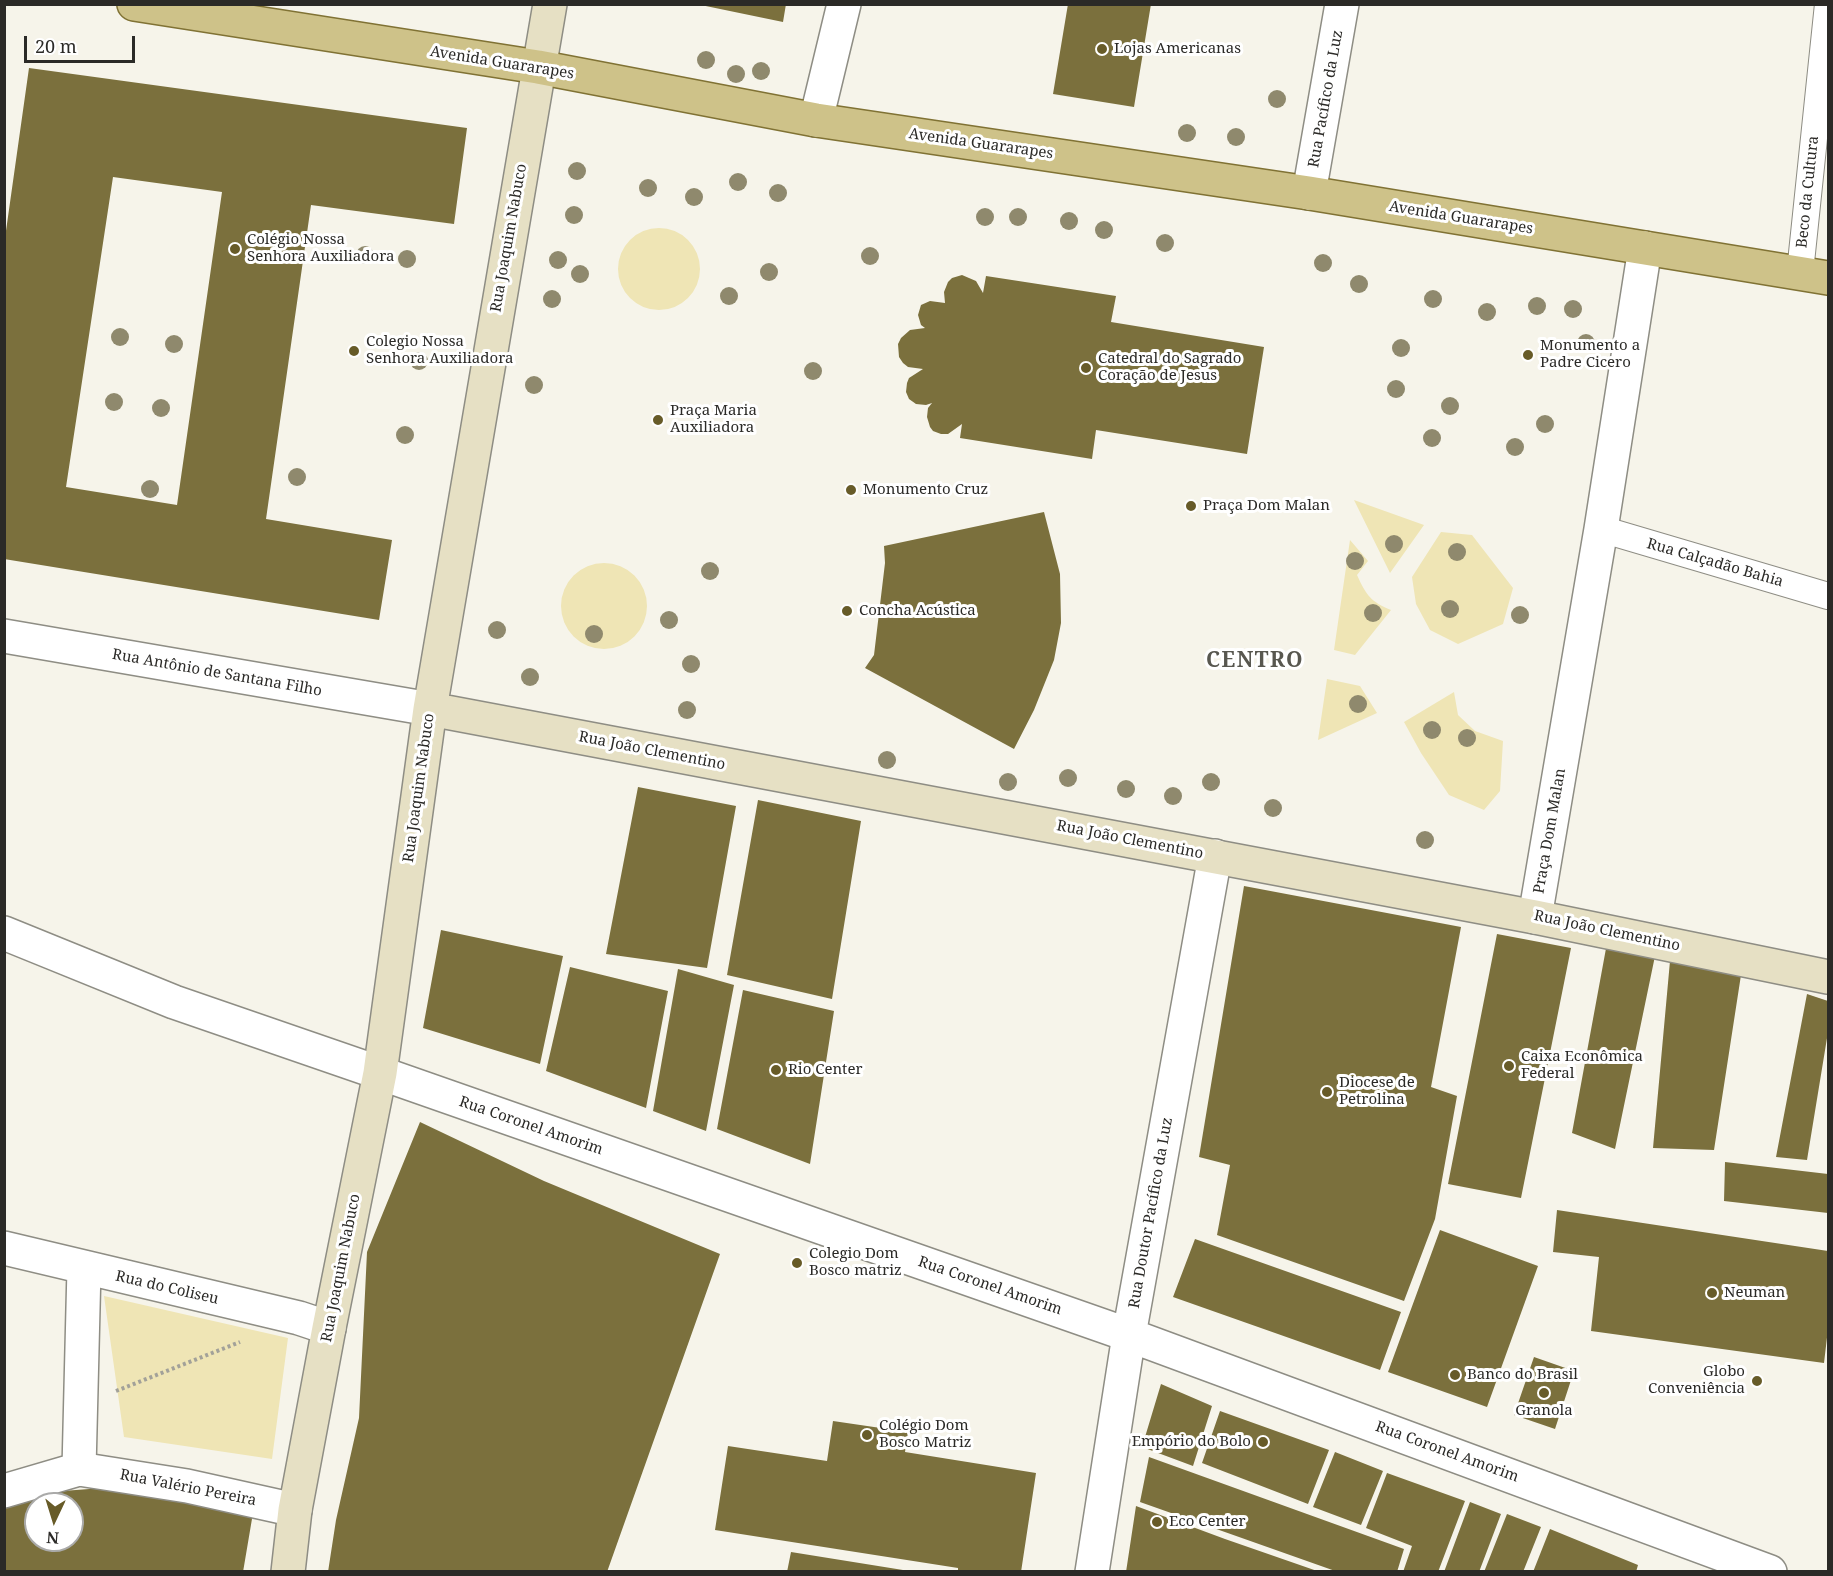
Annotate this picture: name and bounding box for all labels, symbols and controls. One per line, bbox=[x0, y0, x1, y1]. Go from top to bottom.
scale bar bbox=[27, 24, 138, 62]
street label: Rua Pacífico da Luz bbox=[1305, 29, 1347, 169]
text: 20 m bbox=[35, 34, 77, 58]
place label: Lojas Americanas bbox=[1114, 40, 1241, 58]
marker: Lojas Americanas bbox=[1095, 42, 1109, 56]
street label: Avenida Guararapes bbox=[429, 43, 575, 83]
street label: Avenida Guararapes bbox=[908, 125, 1054, 163]
street label: Beco da Cultura bbox=[1793, 135, 1823, 249]
street label: Rua Joaquim Nabuco bbox=[487, 162, 531, 314]
street label: Avenida Guararapes bbox=[1388, 198, 1534, 238]
place label: Colégio Nossa Senhora Auxiliadora bbox=[247, 231, 394, 266]
marker: Colégio Nossa Senhora Auxiliadora bbox=[228, 242, 242, 256]
place label: Colegio Nossa Senhora Auxiliadora bbox=[366, 333, 513, 368]
place label: Monumento a Padre Cicero bbox=[1540, 337, 1640, 372]
marker: Colegio Nossa Senhora Auxiliadora bbox=[347, 344, 361, 358]
marker: Monumento a Padre Cicero bbox=[1521, 348, 1535, 362]
place label: Catedral do Sagrado Coração de Jesus bbox=[1098, 350, 1241, 385]
marker: Catedral do Sagrado Coração de Jesus bbox=[1079, 361, 1093, 375]
place label: Praça Maria Auxiliadora bbox=[670, 402, 757, 437]
marker: Praça Maria Auxiliadora bbox=[651, 413, 665, 427]
place label: Monumento Cruz bbox=[863, 481, 988, 499]
marker: Monumento Cruz bbox=[844, 483, 858, 497]
place label: Praça Dom Malan bbox=[1203, 497, 1330, 515]
marker: Praça Dom Malan bbox=[1184, 499, 1198, 513]
street label: Rua Calçadão Bahia bbox=[1645, 535, 1785, 591]
place label: Concha Acústica bbox=[859, 602, 976, 620]
marker: Concha Acústica bbox=[840, 604, 854, 618]
street label: Rua Antônio de Santana Filho bbox=[111, 646, 323, 700]
district label: CENTRO bbox=[1206, 648, 1304, 674]
street label: Rua Joaquim Nabuco bbox=[400, 712, 438, 864]
street label: Rua João Clementino bbox=[577, 728, 727, 774]
street label: Praça Dom Malan bbox=[1530, 767, 1570, 895]
street label: Rua João Clementino bbox=[1055, 817, 1205, 863]
street label: Rua João Clementino bbox=[1532, 907, 1682, 955]
place label: Caixa Econômica Federal bbox=[1521, 1048, 1643, 1083]
marker: Caixa Econômica Federal bbox=[1502, 1059, 1516, 1073]
place label: Rio Center bbox=[788, 1061, 862, 1079]
marker: Rio Center bbox=[769, 1063, 783, 1077]
place label: Diocese de Petrolina bbox=[1339, 1074, 1415, 1109]
marker: Diocese de Petrolina bbox=[1320, 1085, 1334, 1099]
street label: Rua Coronel Amorim bbox=[457, 1093, 605, 1159]
street label: Rua Doutor Pacífico da Luz bbox=[1125, 1116, 1177, 1310]
street label: Rua Joaquim Nabuco bbox=[318, 1192, 364, 1344]
place label: Colegio Dom Bosco matriz bbox=[809, 1245, 902, 1280]
street label: Rua Coronel Amorim bbox=[916, 1253, 1064, 1319]
marker: Colegio Dom Bosco matriz bbox=[790, 1256, 804, 1270]
street label: Rua do Coliseu bbox=[114, 1267, 220, 1309]
place label: Neuman bbox=[1724, 1284, 1785, 1302]
marker: Neuman bbox=[1705, 1286, 1719, 1300]
place label: Globo Conveniência bbox=[1648, 1363, 1745, 1398]
place label: Banco do Brasil bbox=[1467, 1366, 1578, 1384]
marker: Banco do Brasil bbox=[1448, 1368, 1462, 1382]
marker: Globo Conveniência bbox=[1750, 1374, 1764, 1388]
marker: Granola bbox=[1537, 1386, 1551, 1400]
place label: Granola bbox=[1515, 1402, 1573, 1420]
place label: Colégio Dom Bosco Matriz bbox=[879, 1417, 971, 1452]
street label: Rua Coronel Amorim bbox=[1373, 1418, 1521, 1486]
marker: Colégio Dom Bosco Matriz bbox=[860, 1428, 874, 1442]
place label: Empório do Bolo bbox=[1132, 1433, 1251, 1451]
marker: Empório do Bolo bbox=[1256, 1435, 1270, 1449]
street label: Rua Valério Pereira bbox=[118, 1466, 258, 1510]
north arrow bbox=[24, 1492, 84, 1552]
place label: Eco Center bbox=[1169, 1513, 1246, 1531]
marker: Eco Center bbox=[1150, 1515, 1164, 1529]
text: N bbox=[46, 1527, 60, 1549]

